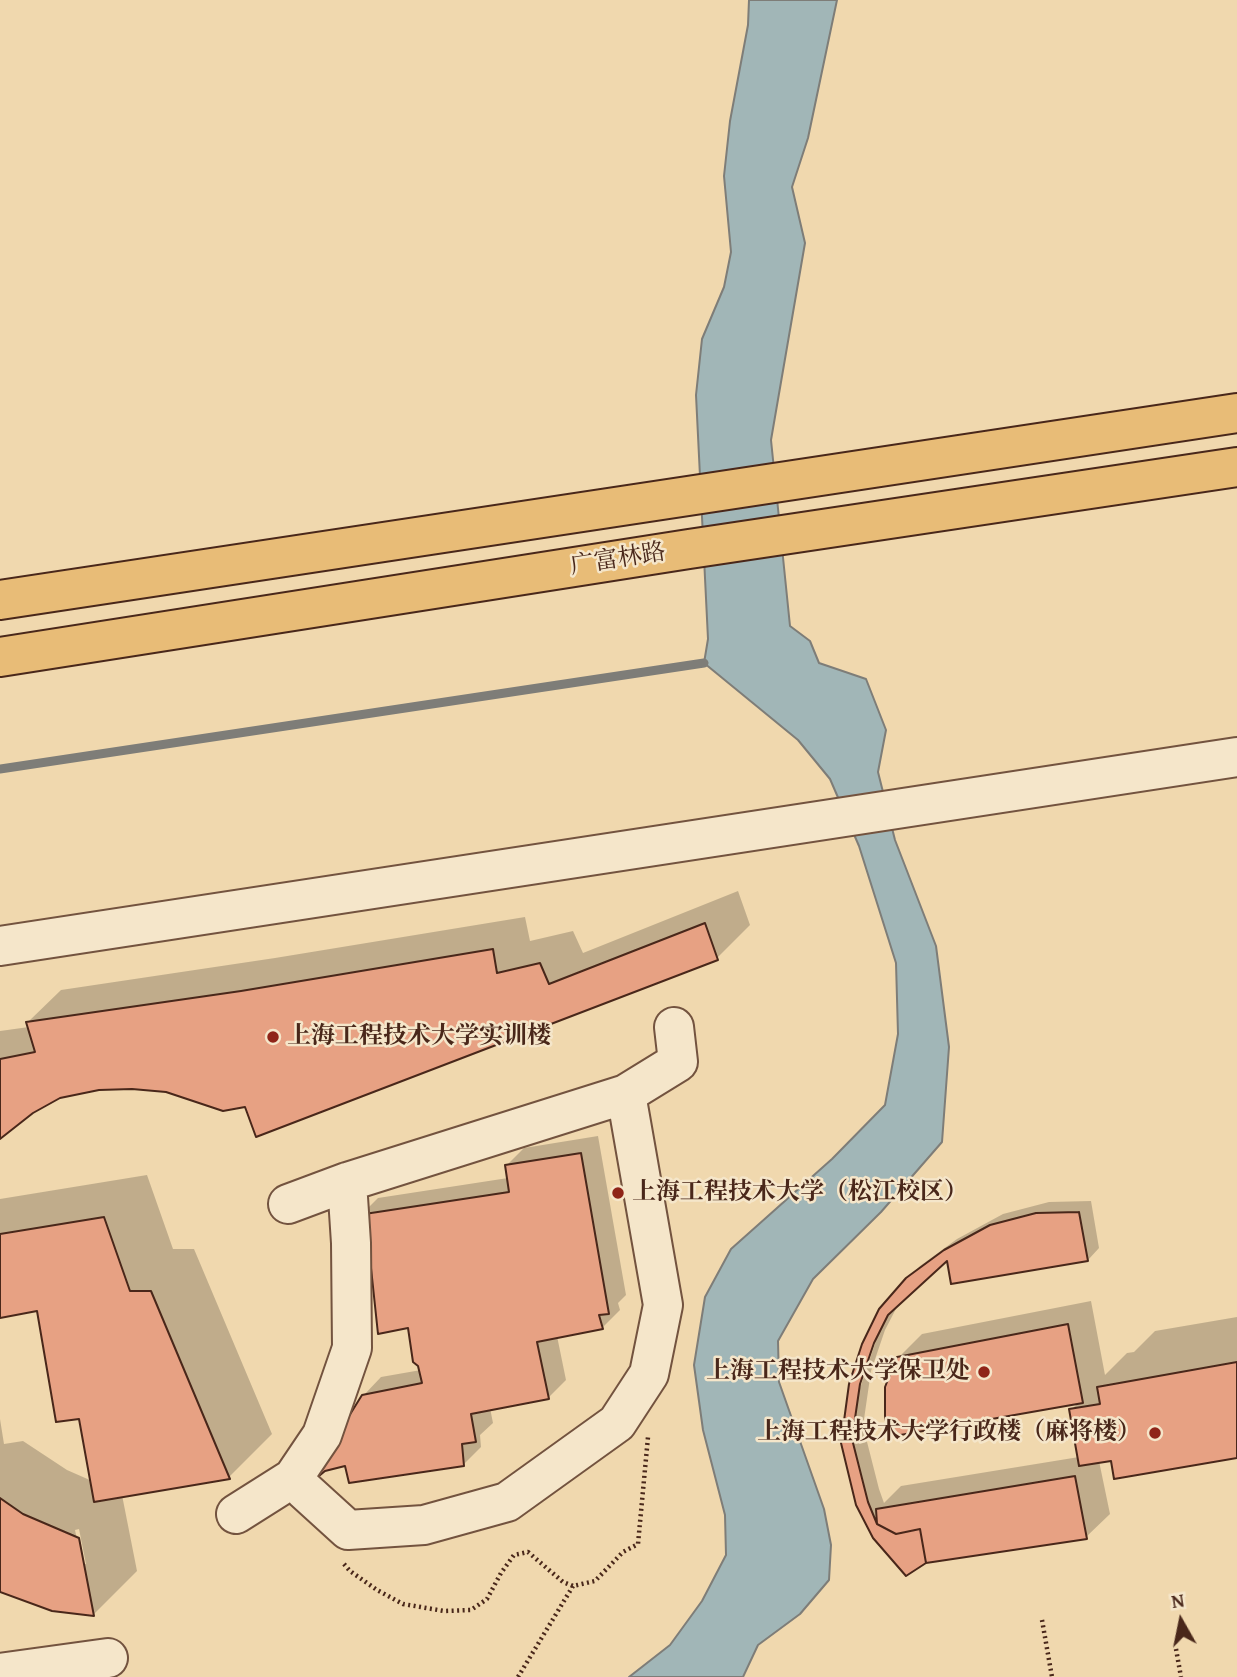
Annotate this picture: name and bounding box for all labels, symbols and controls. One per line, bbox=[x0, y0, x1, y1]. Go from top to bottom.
street label: 广富林路 bbox=[568, 538, 668, 582]
place label: 上海工程技术大学实训楼 bbox=[287, 1023, 551, 1051]
marker: 上海工程技术大学实训楼 bbox=[265, 1029, 281, 1045]
place label: 上海工程技术大学（松江校区） bbox=[632, 1179, 968, 1207]
marker: 上海工程技术大学（松江校区） bbox=[610, 1185, 626, 1201]
place label: 上海工程技术大学保卫处 bbox=[706, 1358, 970, 1386]
marker: 上海工程技术大学保卫处 bbox=[976, 1364, 992, 1380]
place label: 上海工程技术大学行政楼（麻将楼） bbox=[757, 1419, 1141, 1447]
marker: 上海工程技术大学行政楼（麻将楼） bbox=[1147, 1425, 1163, 1441]
text: N bbox=[1169, 1585, 1186, 1615]
north arrow bbox=[1146, 1586, 1216, 1656]

